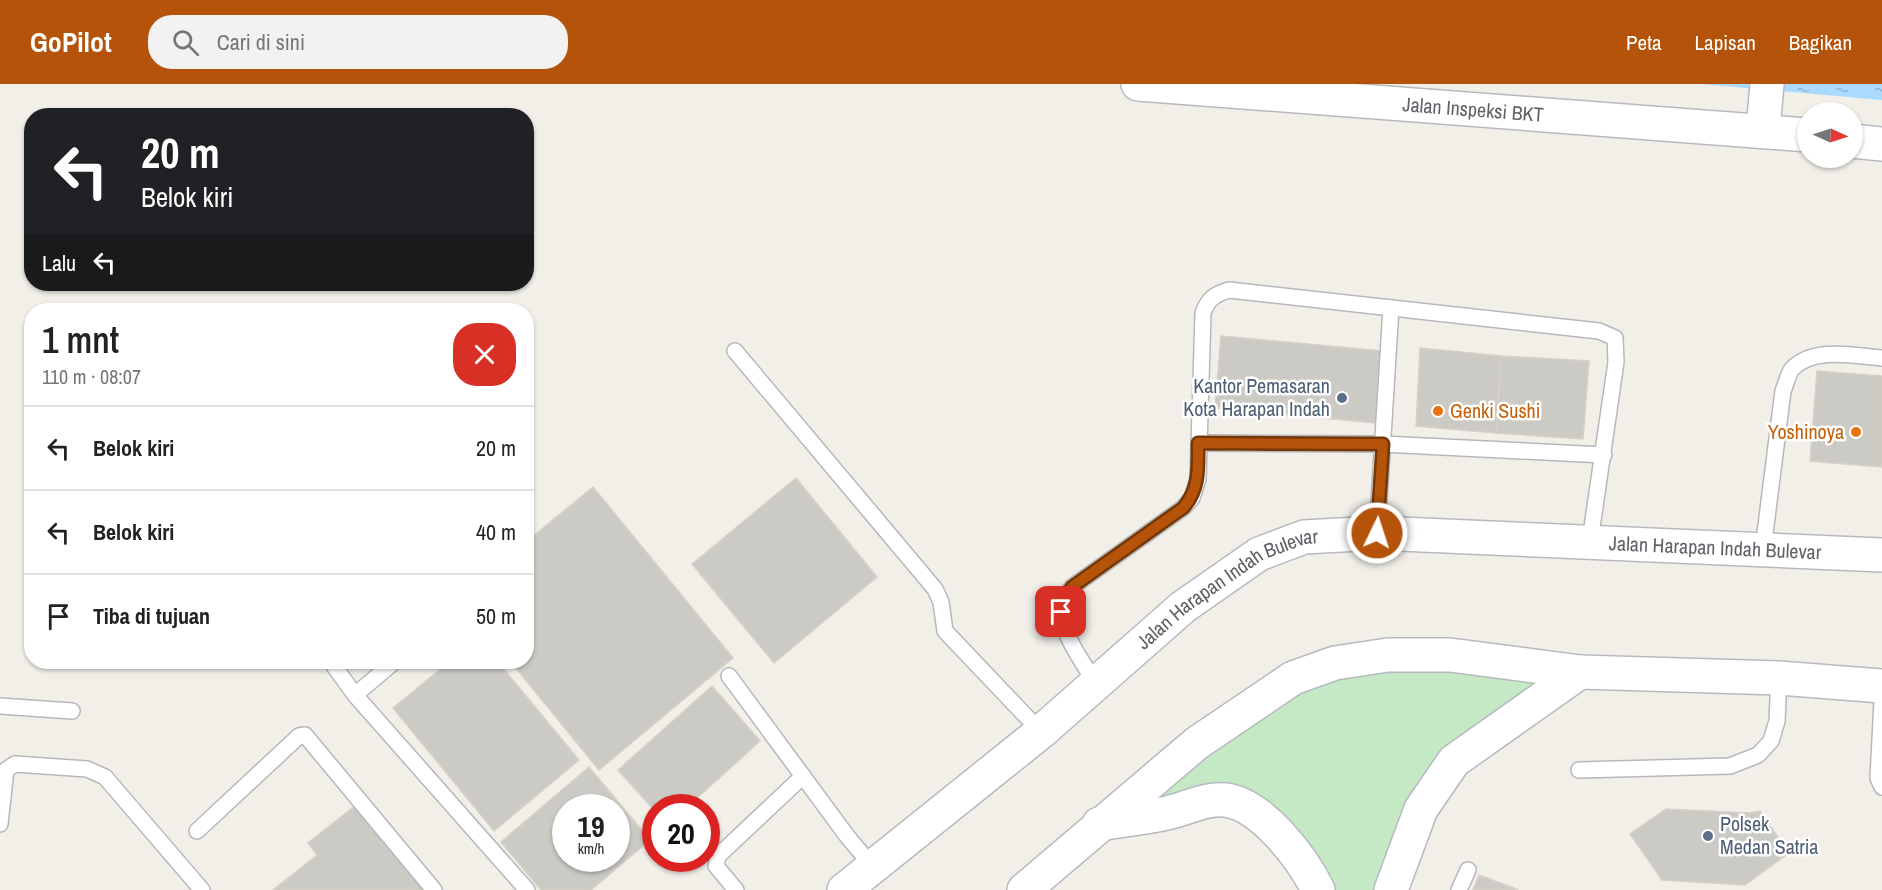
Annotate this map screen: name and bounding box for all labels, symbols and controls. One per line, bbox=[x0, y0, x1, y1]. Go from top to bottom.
search box bbox=[148, 15, 568, 69]
text: GoPilot bbox=[30, 23, 112, 61]
icon: search bbox=[169, 26, 202, 59]
text: Cari di sini bbox=[217, 27, 305, 57]
text: Peta bbox=[1626, 28, 1662, 57]
text: Lapisan bbox=[1695, 28, 1756, 57]
text: Bagikan bbox=[1789, 28, 1852, 57]
street label: Jalan Inspeksi BKT bbox=[1402, 90, 1545, 128]
north arrow bbox=[1797, 102, 1863, 168]
map controls bbox=[1797, 102, 1863, 168]
text: 20 m bbox=[141, 125, 220, 181]
icon: left bbox=[42, 132, 120, 210]
text: Belok kiri bbox=[141, 179, 233, 215]
icon: left bbox=[88, 246, 121, 279]
text: Lalu bbox=[42, 248, 76, 278]
text: 1 mnt bbox=[42, 316, 119, 364]
button: close bbox=[453, 323, 516, 386]
text: 110 m · 08:07 bbox=[42, 363, 141, 390]
place label: Kantor Pemasaran Kota Harapan Indah bbox=[1183, 372, 1330, 422]
marker: Kantor Pemasaran Kota Harapan Indah bbox=[1335, 391, 1349, 405]
place label: Genki Sushi bbox=[1450, 397, 1540, 424]
marker: Genki Sushi bbox=[1431, 404, 1445, 418]
place label: Yoshinoya bbox=[1768, 418, 1844, 445]
marker: Yoshinoya bbox=[1849, 425, 1863, 439]
icon: left bbox=[42, 432, 75, 465]
text: Belok kiri bbox=[93, 433, 174, 463]
text: 20 m bbox=[476, 433, 516, 463]
position arrow bbox=[1345, 501, 1409, 565]
icon: left bbox=[42, 516, 75, 549]
text: Belok kiri bbox=[93, 517, 174, 547]
text: 40 m bbox=[476, 517, 516, 547]
street label: Jalan Harapan Indah Bulevar bbox=[1130, 522, 1319, 655]
street label: Jalan Harapan Indah Bulevar bbox=[1608, 529, 1822, 565]
pin bbox=[1035, 586, 1086, 637]
icon: arrive bbox=[1044, 595, 1077, 628]
icon: arrive bbox=[42, 600, 75, 633]
text: Tiba di tujuan bbox=[93, 601, 210, 631]
text: 50 m bbox=[476, 601, 516, 631]
speed limit sign: 20 bbox=[642, 794, 720, 872]
text: 19 bbox=[577, 806, 605, 846]
place label: Polsek Medan Satria bbox=[1720, 810, 1818, 860]
marker: Polsek Medan Satria bbox=[1701, 829, 1715, 843]
text: km/h bbox=[578, 838, 604, 859]

